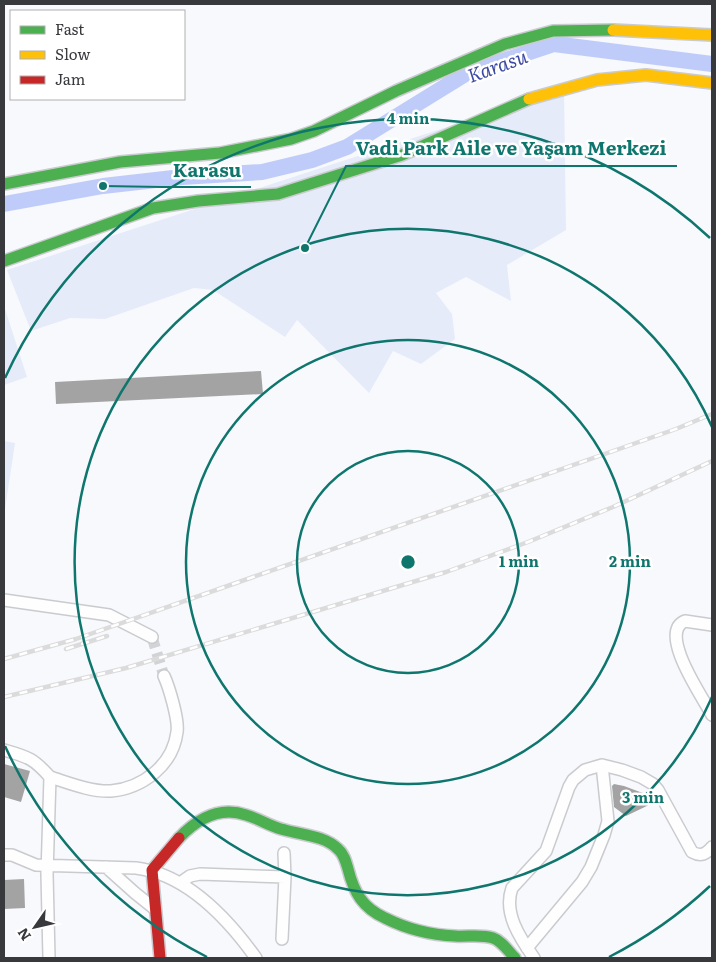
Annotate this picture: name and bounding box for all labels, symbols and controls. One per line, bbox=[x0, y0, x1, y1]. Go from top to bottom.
legend bbox=[10, 10, 185, 100]
text: Fast bbox=[55, 17, 84, 40]
water label: Karasu bbox=[463, 41, 532, 89]
text: Slow bbox=[55, 42, 90, 65]
text: Jam bbox=[55, 67, 86, 90]
text: 4 min bbox=[387, 106, 430, 129]
callout: Vadi Park Aile ve Yaşam Merkezi bbox=[346, 132, 677, 166]
text: Vadi Park Aile ve Yaşam Merkezi bbox=[356, 133, 666, 161]
callout: Karasu bbox=[162, 153, 251, 187]
text: Karasu bbox=[173, 155, 242, 183]
text: 1 min bbox=[499, 549, 540, 572]
text: 2 min bbox=[609, 549, 652, 572]
centre of rings bbox=[399, 553, 417, 571]
text: 3 min bbox=[622, 785, 665, 808]
north arrow bbox=[10, 902, 60, 952]
text: N bbox=[12, 924, 35, 945]

